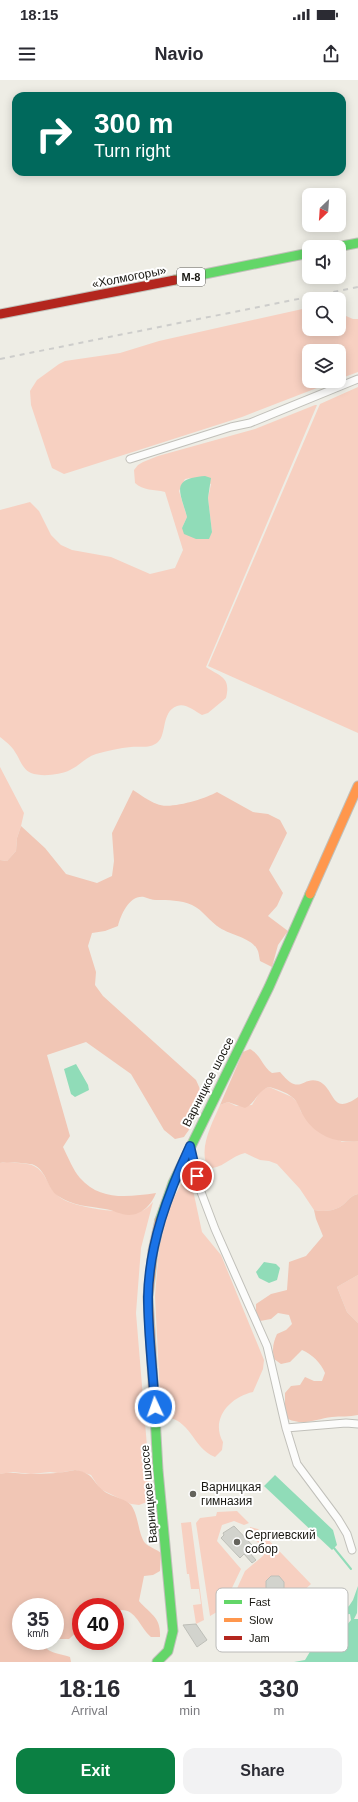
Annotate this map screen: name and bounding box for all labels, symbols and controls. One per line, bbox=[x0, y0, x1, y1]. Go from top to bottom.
text: 18:15 bbox=[20, 6, 58, 23]
icon: menu bbox=[16, 43, 38, 65]
icon: share bbox=[320, 43, 342, 65]
text: Navio bbox=[154, 44, 204, 64]
icon: right bbox=[28, 108, 80, 160]
text: 300 m bbox=[94, 108, 173, 139]
text: Turn right bbox=[94, 141, 170, 161]
north arrow bbox=[302, 188, 346, 232]
map controls bbox=[302, 188, 346, 388]
button: sound bbox=[302, 240, 346, 284]
street label: «Холмогоры» bbox=[91, 263, 168, 291]
road number: М-8 bbox=[177, 268, 205, 286]
button: search bbox=[302, 292, 346, 336]
button: layers bbox=[302, 344, 346, 388]
street label: Варницкое шоссе bbox=[179, 1035, 237, 1129]
pin bbox=[180, 1159, 214, 1193]
icon: arrive bbox=[186, 1165, 208, 1187]
position arrow bbox=[134, 1386, 176, 1428]
street label: Варницкое шоссе bbox=[138, 1444, 160, 1544]
place label: Варницкая гимназия bbox=[201, 1480, 261, 1508]
marker: Варницкая гимназия bbox=[188, 1489, 198, 1499]
place label: Сергиевский собор bbox=[245, 1528, 316, 1556]
marker: Сергиевский собор bbox=[232, 1537, 242, 1547]
legend bbox=[216, 1588, 348, 1652]
text: Fast bbox=[249, 1596, 270, 1608]
speed limit sign: 40 bbox=[72, 1598, 124, 1650]
text: 35 bbox=[27, 1608, 49, 1630]
text: Slow bbox=[249, 1614, 273, 1626]
text: km/h bbox=[27, 1628, 49, 1639]
text: Jam bbox=[249, 1632, 270, 1644]
text: 18:16 bbox=[59, 1675, 120, 1702]
text: 1 bbox=[183, 1675, 196, 1702]
text: 330 bbox=[259, 1675, 299, 1702]
text: Arrival bbox=[71, 1703, 108, 1718]
text: min bbox=[179, 1703, 200, 1718]
text: m bbox=[274, 1703, 284, 1718]
button: Exit bbox=[16, 1748, 175, 1794]
button: Share bbox=[183, 1748, 342, 1794]

